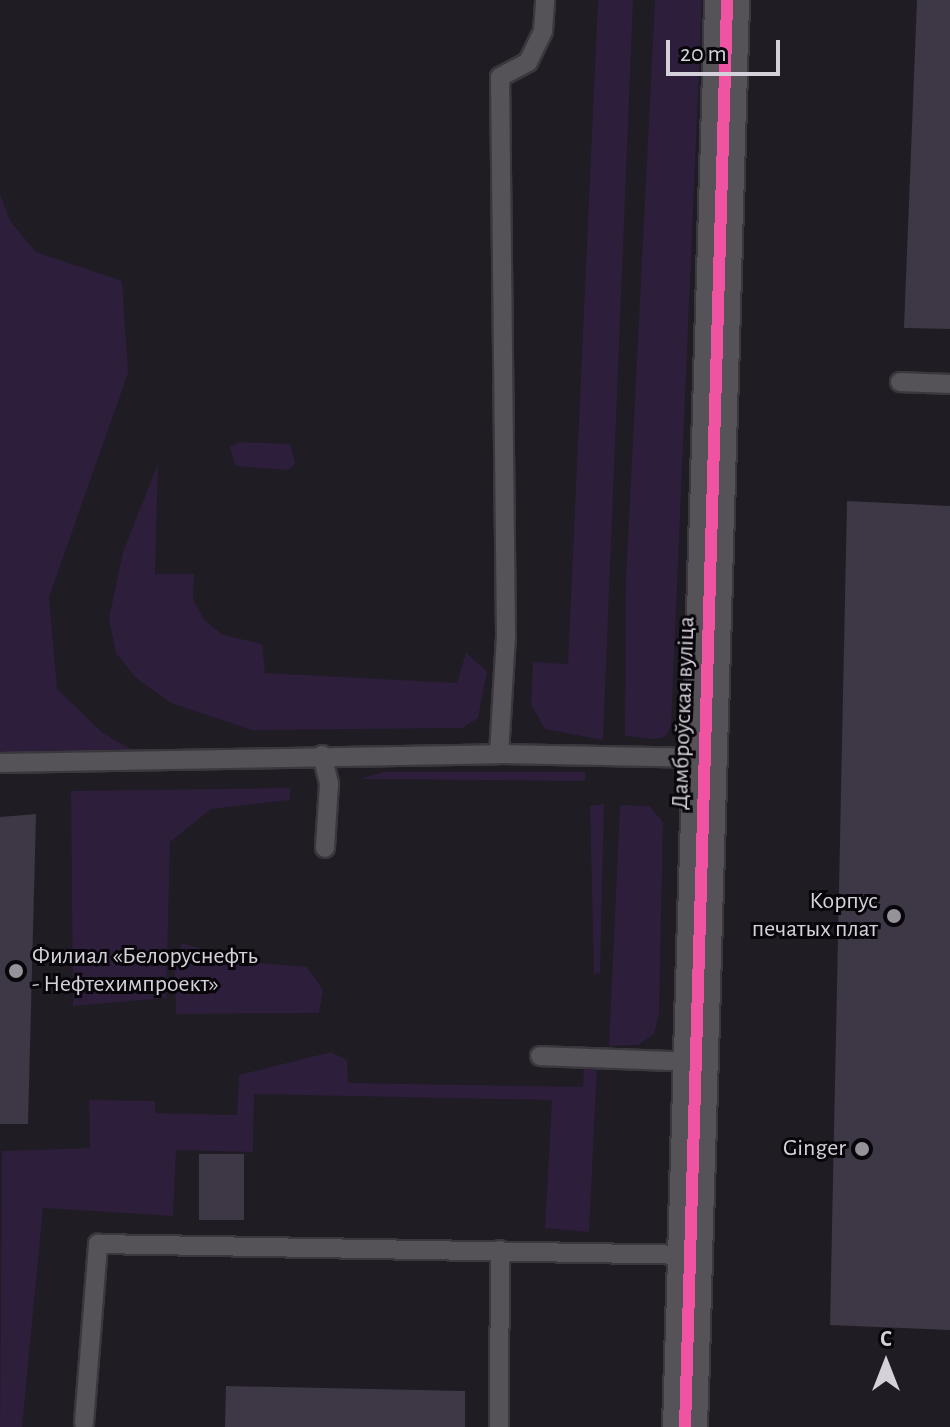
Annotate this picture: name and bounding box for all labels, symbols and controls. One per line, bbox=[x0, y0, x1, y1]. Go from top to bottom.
scale bar bbox=[670, 24, 784, 74]
text: 20 m bbox=[680, 42, 727, 66]
street label: Дамброўская вуліца bbox=[666, 616, 702, 810]
place label: Корпус печатых плат bbox=[752, 888, 878, 944]
marker: Корпус печатых плат bbox=[885, 907, 903, 925]
place label: Филиал «Белоруснефть - Нефтехимпроект» bbox=[32, 943, 258, 999]
marker: Филиал «Белоруснефть - Нефтехимпроект» bbox=[7, 962, 25, 980]
place label: Ginger bbox=[783, 1135, 846, 1163]
marker: Ginger bbox=[853, 1140, 871, 1158]
north arrow bbox=[846, 1323, 926, 1403]
text: С bbox=[880, 1328, 892, 1350]

